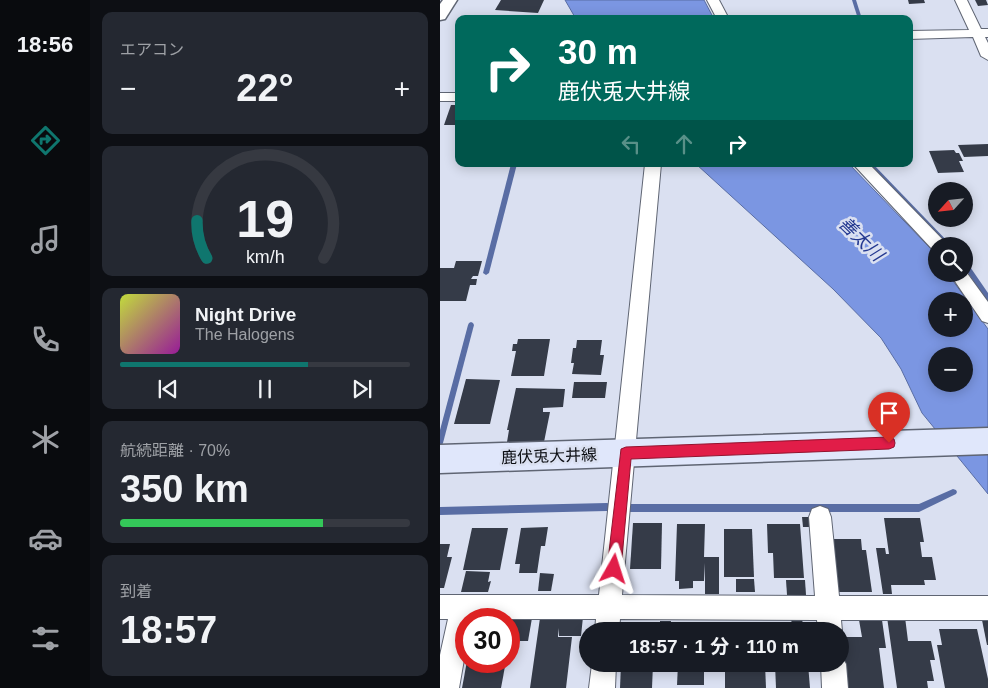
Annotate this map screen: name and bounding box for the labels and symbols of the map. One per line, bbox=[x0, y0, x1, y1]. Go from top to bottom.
north arrow bbox=[928, 182, 972, 228]
water label: 善太川 bbox=[835, 213, 889, 266]
pin bbox=[868, 392, 910, 443]
street label: 鹿伏兎大井線 bbox=[501, 446, 597, 466]
position arrow bbox=[587, 542, 639, 594]
speed limit sign: 30 bbox=[455, 608, 520, 673]

